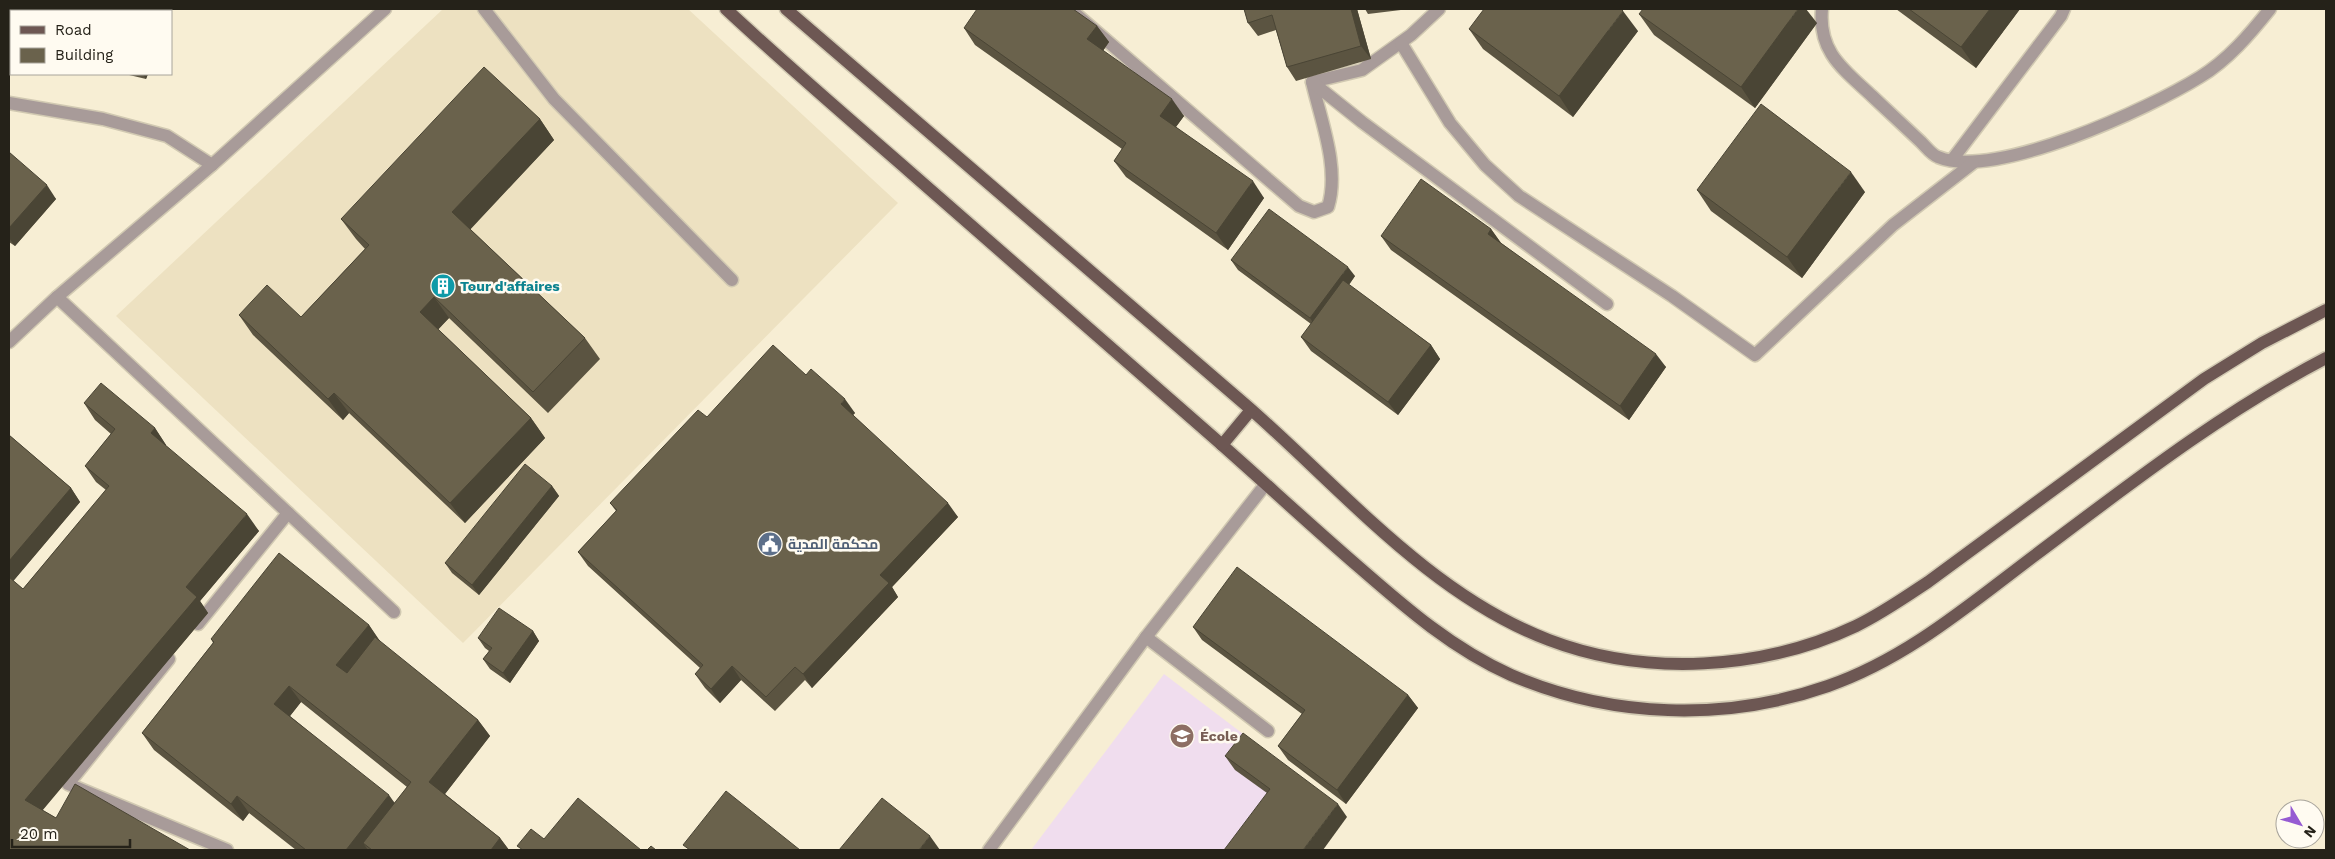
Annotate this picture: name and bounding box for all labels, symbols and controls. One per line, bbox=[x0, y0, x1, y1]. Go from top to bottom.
legend bbox=[10, 10, 172, 75]
text: Road bbox=[55, 21, 92, 39]
text: Building bbox=[55, 46, 113, 64]
building icon: Tour d'affaires bbox=[430, 273, 456, 299]
place label: Tour d'affaires bbox=[460, 278, 560, 294]
public building icon: محكمة المدية bbox=[757, 531, 783, 557]
place label: محكمة المدية bbox=[788, 536, 878, 552]
school or university icon: École bbox=[1169, 723, 1195, 749]
place label: École bbox=[1200, 728, 1238, 744]
north arrow bbox=[2275, 799, 2325, 849]
scale bar bbox=[12, 816, 130, 848]
text: N bbox=[2301, 823, 2320, 841]
text: 20 m bbox=[20, 825, 58, 843]

